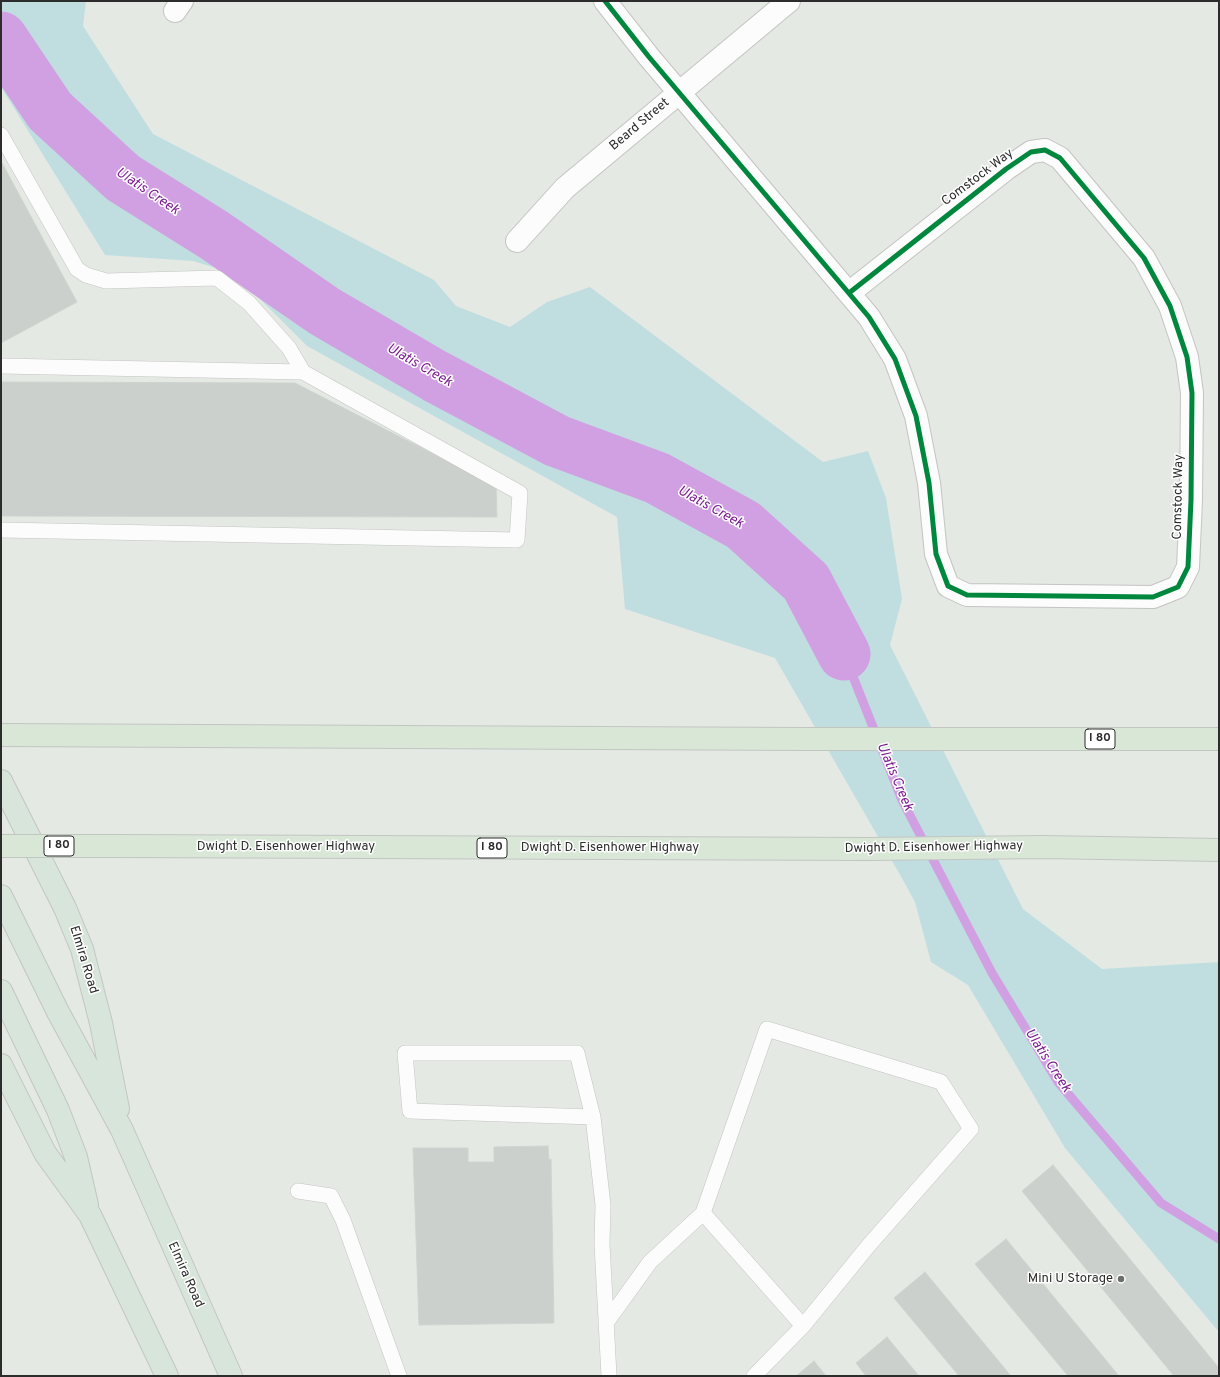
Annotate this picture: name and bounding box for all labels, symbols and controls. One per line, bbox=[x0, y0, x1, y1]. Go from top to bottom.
street label: Beard Street bbox=[607, 95, 673, 155]
street label: Comstock Way bbox=[939, 146, 1017, 210]
water label: Ulatis Creek bbox=[112, 165, 182, 219]
water label: Ulatis Creek bbox=[383, 341, 455, 391]
street label: Comstock Way bbox=[1170, 454, 1188, 540]
water label: Ulatis Creek bbox=[674, 483, 746, 533]
road number: I 80 bbox=[1085, 729, 1115, 749]
water label: Ulatis Creek bbox=[872, 740, 916, 814]
road number: I 80 bbox=[44, 836, 74, 856]
road number: I 80 bbox=[477, 838, 507, 858]
street label: Dwight D. Eisenhower Highway bbox=[197, 839, 375, 855]
street label: Dwight D. Eisenhower Highway bbox=[845, 839, 1023, 857]
street label: Dwight D. Eisenhower Highway bbox=[521, 840, 699, 856]
street label: Elmira Road bbox=[65, 924, 101, 996]
water label: Ulatis Creek bbox=[1020, 1026, 1074, 1096]
street label: Elmira Road bbox=[164, 1240, 206, 1310]
place label: Mini U Storage bbox=[1028, 1271, 1113, 1287]
marker: Mini U Storage bbox=[1116, 1274, 1126, 1284]

